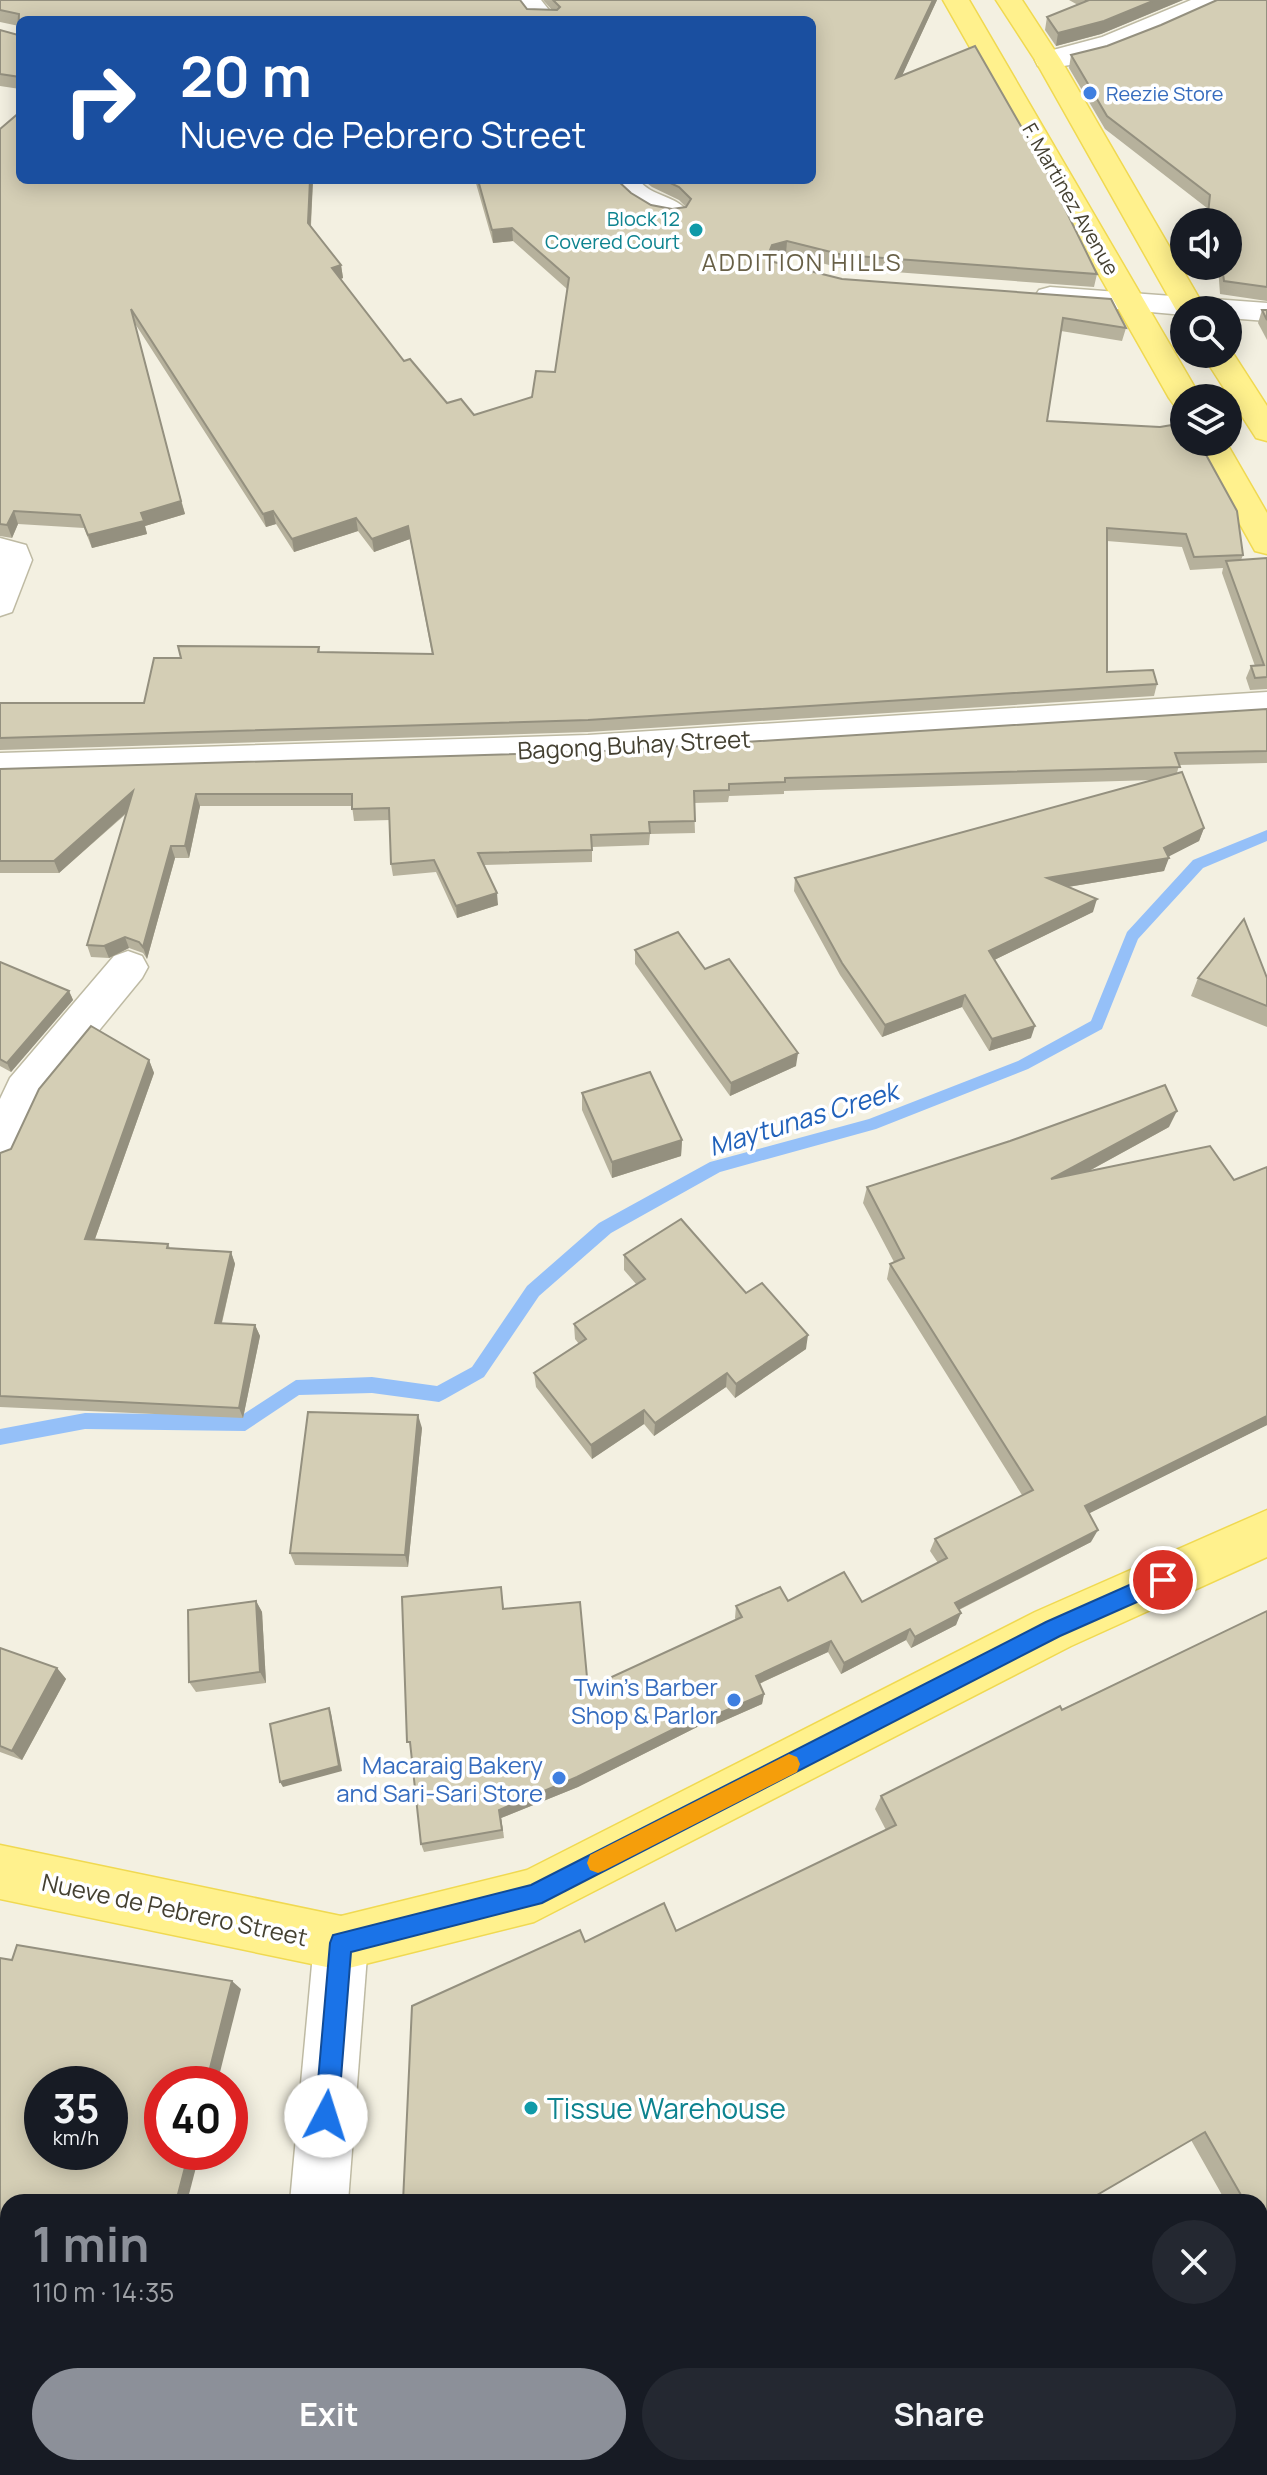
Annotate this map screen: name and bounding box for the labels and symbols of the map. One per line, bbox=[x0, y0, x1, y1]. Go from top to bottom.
place label: Reezie Store bbox=[1106, 80, 1223, 107]
marker: Reezie Store bbox=[1081, 84, 1099, 102]
street label: F. Martinez Avenue bbox=[1017, 118, 1125, 280]
place label: Block 12 Covered Court bbox=[545, 205, 680, 255]
marker: Block 12 Covered Court bbox=[687, 221, 705, 239]
district label: ADDITION HILLS bbox=[702, 245, 902, 278]
street label: Bagong Buhay Street bbox=[517, 721, 751, 767]
water label: Maytunas Creek bbox=[704, 1071, 906, 1164]
pin bbox=[1129, 1546, 1197, 1614]
place label: Twin's Barber Shop & Parlor bbox=[571, 1670, 718, 1731]
marker: Twin's Barber Shop & Parlor bbox=[725, 1691, 743, 1709]
place label: Macaraig Bakery and Sari-Sari Store bbox=[336, 1748, 543, 1809]
marker: Macaraig Bakery and Sari-Sari Store bbox=[550, 1769, 568, 1787]
street label: Nueve de Pebrero Street bbox=[39, 1865, 311, 1953]
speed limit sign: 40 bbox=[144, 2066, 248, 2170]
position arrow bbox=[284, 2074, 368, 2158]
place label: Tissue Warehouse bbox=[547, 2089, 786, 2127]
marker: Tissue Warehouse bbox=[522, 2099, 540, 2117]

